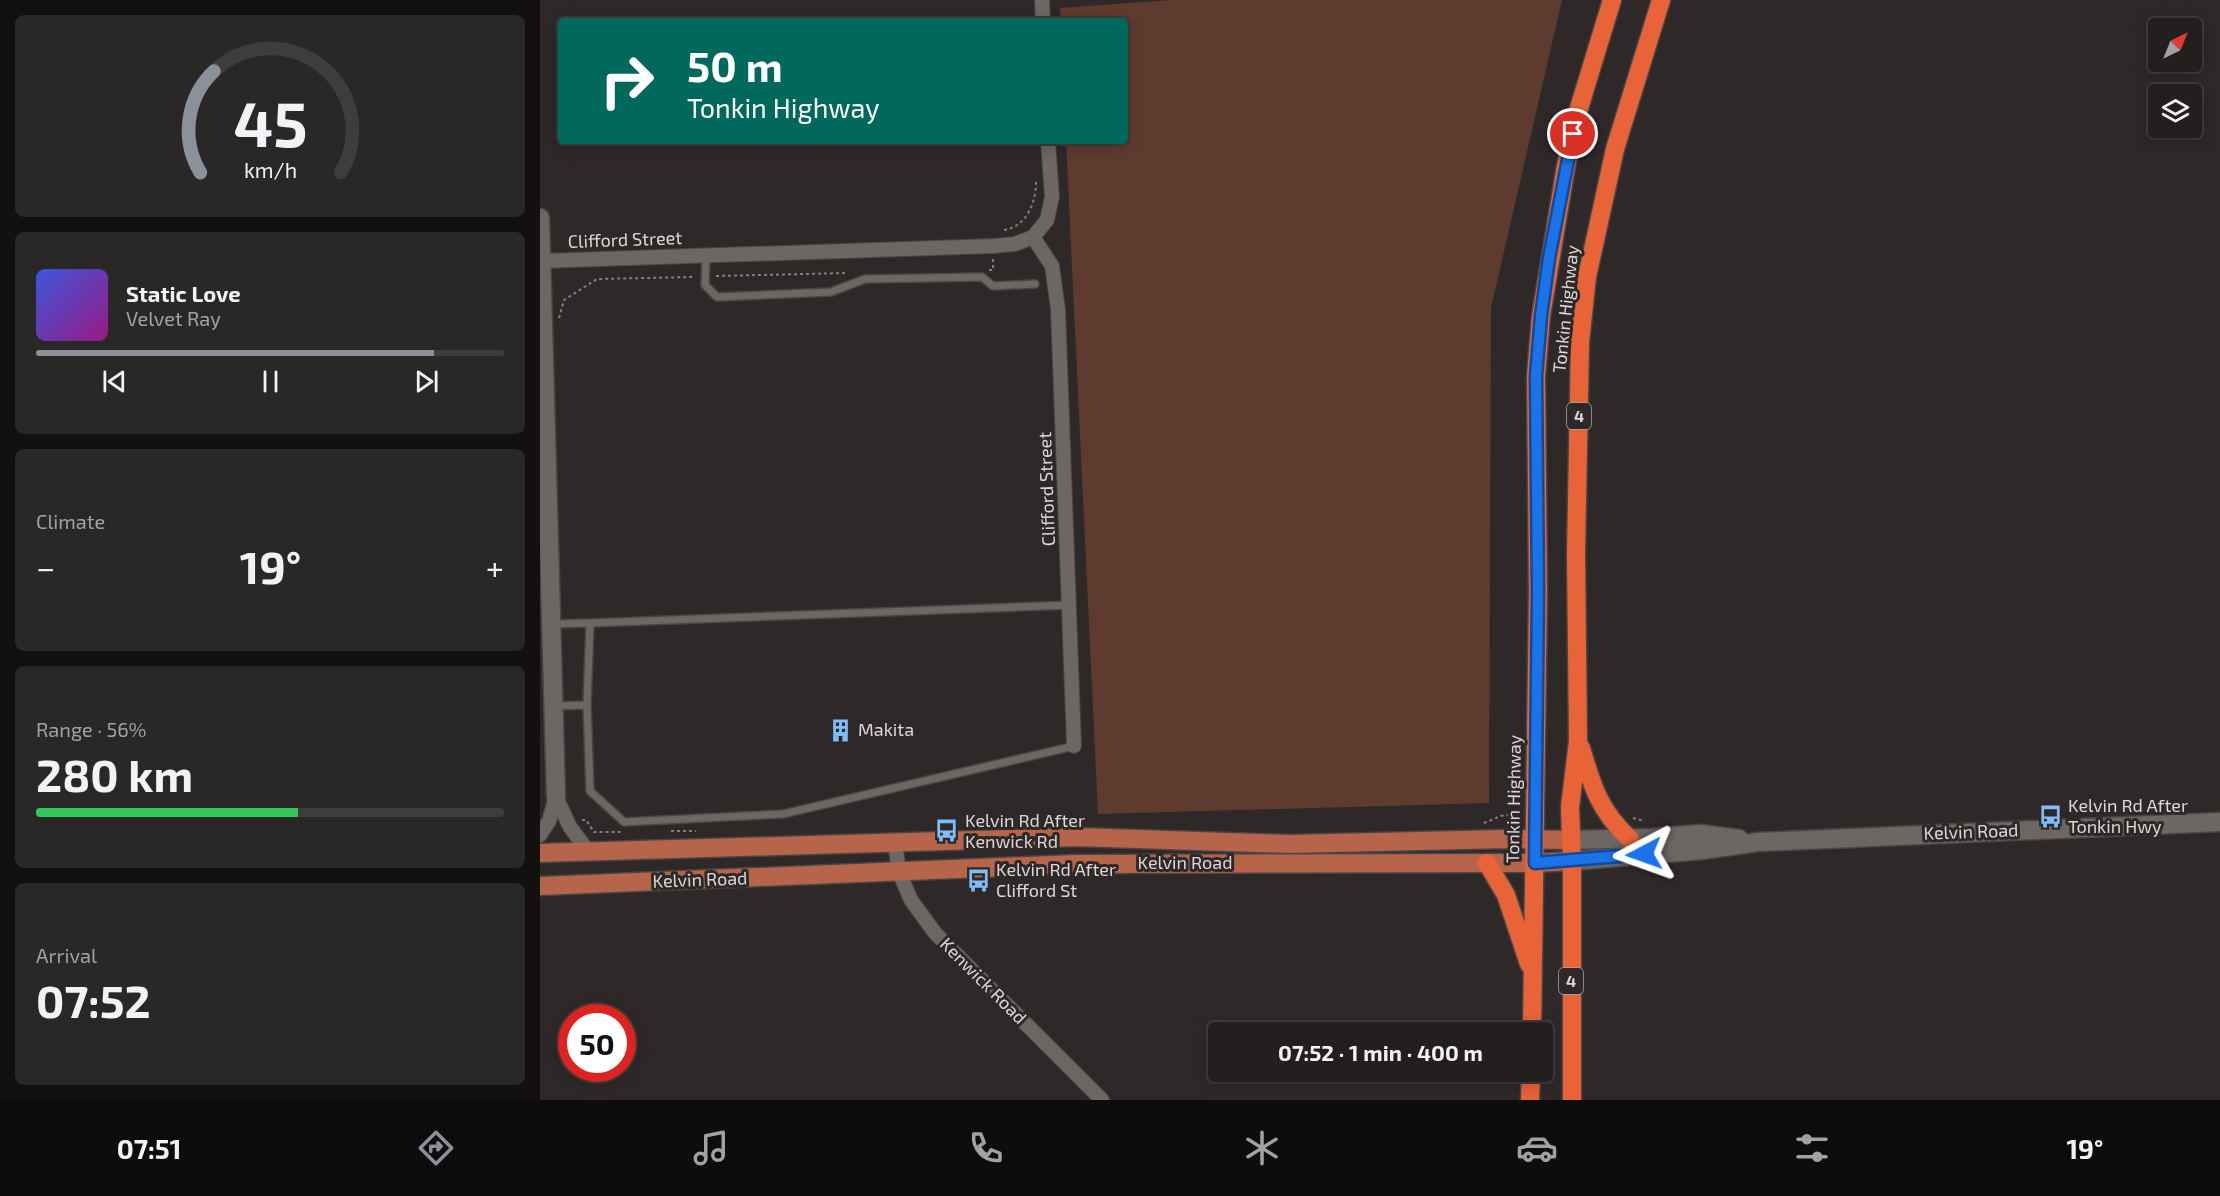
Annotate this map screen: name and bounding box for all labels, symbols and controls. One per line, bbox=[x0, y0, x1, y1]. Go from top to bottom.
north arrow bbox=[2148, 18, 2202, 72]
map controls bbox=[2148, 18, 2202, 138]
text: 50 m bbox=[687, 40, 783, 90]
icon: right bbox=[588, 42, 666, 120]
button: layers bbox=[2148, 84, 2202, 138]
text: 45 bbox=[233, 85, 307, 160]
text: Tonkin Highway bbox=[687, 91, 880, 123]
pin bbox=[1547, 108, 1598, 159]
icon: arrive bbox=[1556, 117, 1589, 150]
text: km/h bbox=[243, 157, 297, 182]
street label: Clifford Street bbox=[567, 226, 683, 252]
street label: Tonkin Highway bbox=[1547, 243, 1583, 374]
text: Static Love bbox=[126, 280, 241, 306]
text: Velvet Ray bbox=[126, 306, 221, 330]
icon: previous bbox=[98, 365, 131, 398]
icon: pause bbox=[254, 365, 287, 398]
icon: next bbox=[410, 365, 443, 398]
road number: 4 bbox=[1567, 403, 1591, 429]
street label: Clifford Street bbox=[1033, 431, 1059, 547]
text: Climate bbox=[36, 509, 105, 533]
text: 19° bbox=[240, 539, 301, 593]
text: − bbox=[36, 547, 55, 587]
text: + bbox=[486, 547, 504, 587]
text: Range · 56% bbox=[36, 717, 146, 741]
building icon: Makita bbox=[827, 717, 853, 743]
place label: Makita bbox=[858, 718, 914, 740]
street label: Tonkin Highway bbox=[1501, 734, 1525, 863]
text: 280 km bbox=[36, 747, 193, 801]
place label: Kelvin Rd After Tonkin Hwy bbox=[2068, 794, 2188, 837]
bus stop icon: Kelvin Rd After Tonkin Hwy bbox=[2037, 803, 2063, 829]
place label: Kelvin Rd After Kenwick Rd bbox=[965, 809, 1085, 852]
bus stop icon: Kelvin Rd After Kenwick Rd bbox=[934, 818, 960, 844]
street label: Kelvin Road bbox=[1923, 818, 2019, 844]
position arrow bbox=[1612, 822, 1676, 886]
street label: Kelvin Road bbox=[1138, 851, 1232, 873]
place label: Kelvin Rd After Clifford St bbox=[996, 858, 1116, 901]
street label: Kelvin Road bbox=[652, 866, 748, 892]
bus stop icon: Kelvin Rd After Clifford St bbox=[965, 867, 991, 893]
street label: Kenwick Road bbox=[936, 933, 1031, 1028]
text: Arrival bbox=[36, 943, 97, 967]
road number: 4 bbox=[1559, 968, 1583, 994]
text: 07:52 bbox=[36, 973, 151, 1027]
speed limit sign: 50 bbox=[558, 1004, 636, 1082]
text: 07:52 · 1 min · 400 m bbox=[1278, 1039, 1483, 1065]
icon: directions bbox=[415, 1127, 457, 1169]
icon: music bbox=[690, 1127, 732, 1169]
icon: phone bbox=[965, 1127, 1007, 1169]
icon: climate bbox=[1241, 1127, 1283, 1169]
icon: car bbox=[1516, 1127, 1558, 1169]
icon: filters bbox=[1791, 1127, 1833, 1169]
text: 07:51 bbox=[117, 1132, 181, 1164]
text: 19° bbox=[2066, 1132, 2103, 1164]

